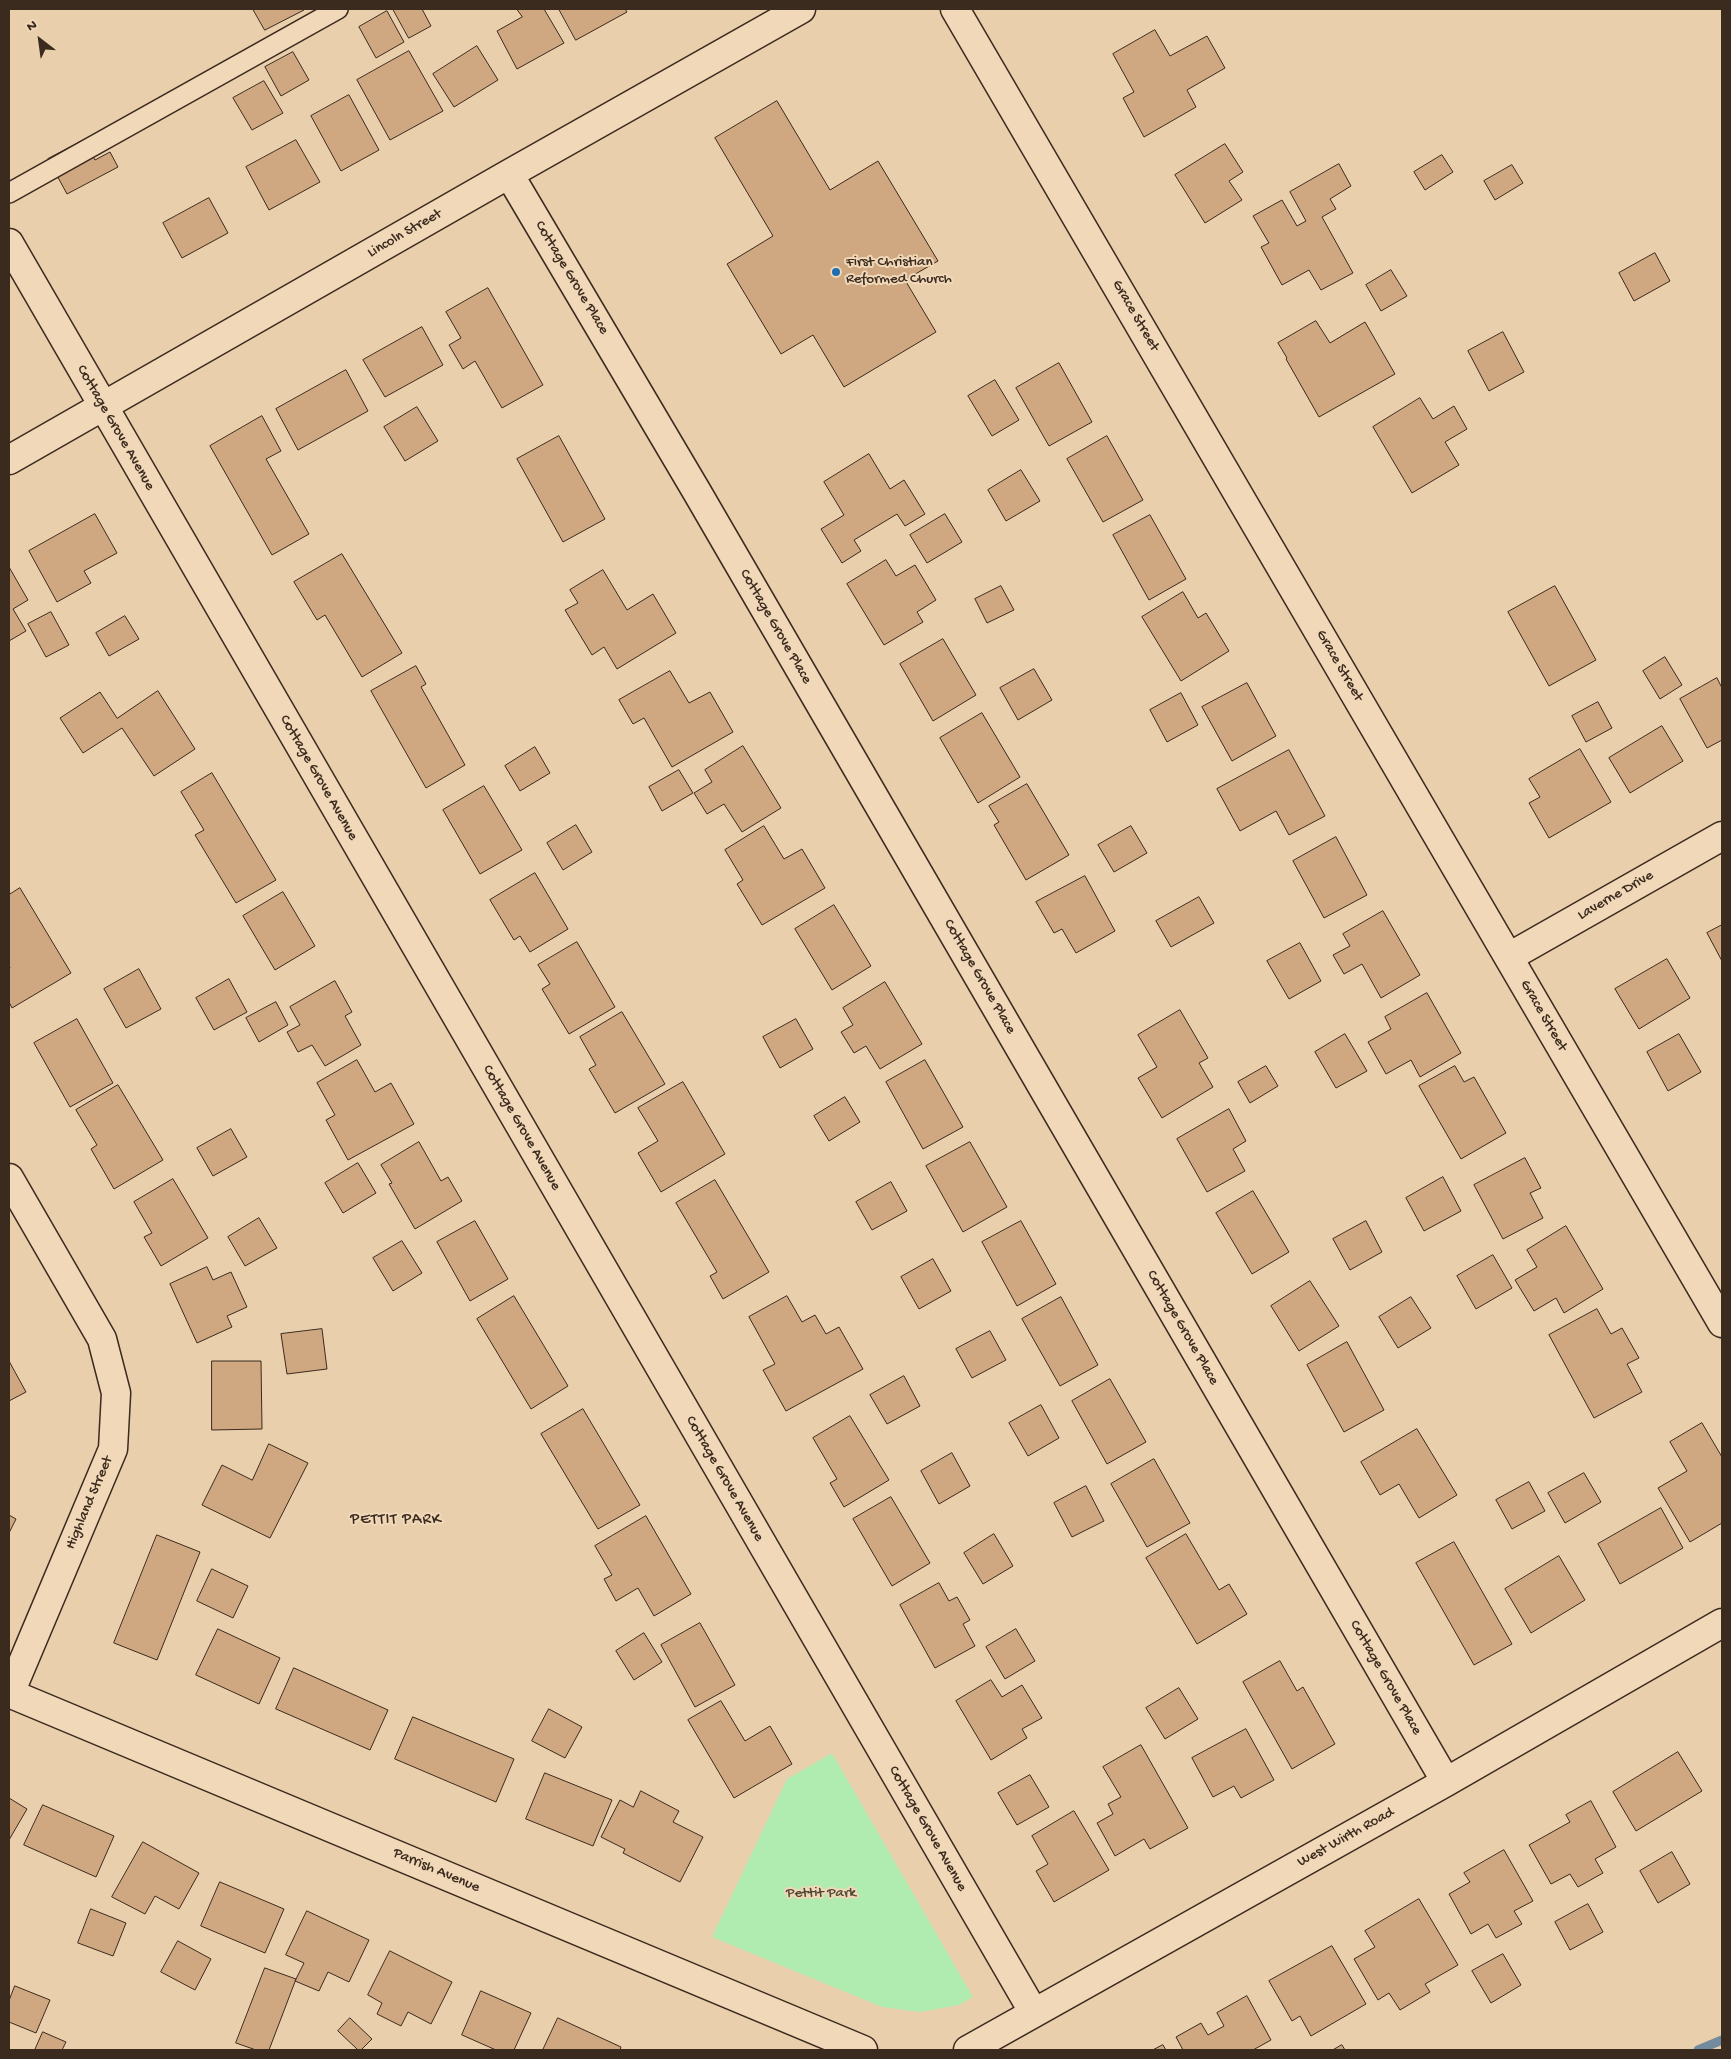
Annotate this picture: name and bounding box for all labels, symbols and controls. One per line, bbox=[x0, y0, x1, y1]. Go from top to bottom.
north arrow bbox=[15, 15, 65, 65]
text: N bbox=[24, 17, 40, 36]
street label: Lincoln Street bbox=[365, 206, 445, 262]
street label: Cottage Grove Place bbox=[530, 218, 612, 338]
place label: First Christian Reformed Church bbox=[846, 254, 952, 289]
marker: First Christian Reformed Church bbox=[830, 266, 842, 278]
street label: Grace Street bbox=[1107, 277, 1163, 355]
street label: Cottage Grove Avenue bbox=[72, 362, 158, 494]
street label: Cottage Grove Place bbox=[735, 566, 815, 688]
street label: Grace Street bbox=[1311, 627, 1367, 705]
street label: Cottage Grove Avenue bbox=[275, 712, 361, 844]
street label: Laverne Drive bbox=[1575, 867, 1657, 925]
street label: Cottage Grove Place bbox=[939, 916, 1019, 1038]
street label: Grace Street bbox=[1515, 977, 1571, 1055]
street label: Cottage Grove Avenue bbox=[478, 1062, 564, 1194]
street label: Cottage Grove Place bbox=[1142, 1267, 1222, 1389]
street label: Cottage Grove Avenue bbox=[681, 1413, 767, 1545]
street label: Highland Street bbox=[62, 1454, 118, 1552]
district label: PETTIT PARK bbox=[349, 1511, 443, 1531]
street label: Cottage Grove Place bbox=[1345, 1617, 1425, 1739]
street label: Cottage Grove Avenue bbox=[884, 1763, 970, 1895]
street label: West Wirth Road bbox=[1295, 1804, 1397, 1872]
street label: Parrish Avenue bbox=[390, 1845, 482, 1897]
park label: Pettit Park bbox=[786, 1885, 856, 1903]

